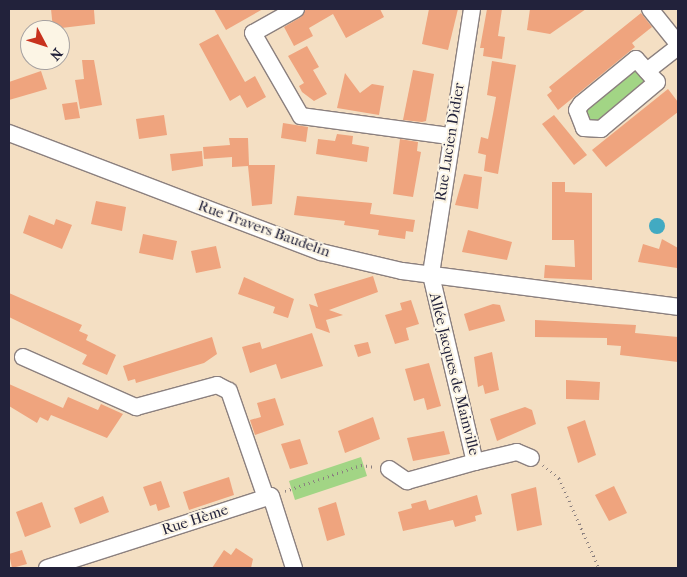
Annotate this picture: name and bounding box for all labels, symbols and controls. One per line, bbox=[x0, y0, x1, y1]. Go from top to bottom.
north arrow bbox=[20, 20, 70, 70]
text: N bbox=[46, 45, 66, 64]
street label: Rue Lucien Didier bbox=[432, 82, 468, 202]
street label: Rue Travers Baudelin bbox=[195, 197, 333, 261]
street label: Allée Jacques de Mainville bbox=[425, 291, 483, 457]
street label: Rue Hème bbox=[160, 501, 230, 539]

